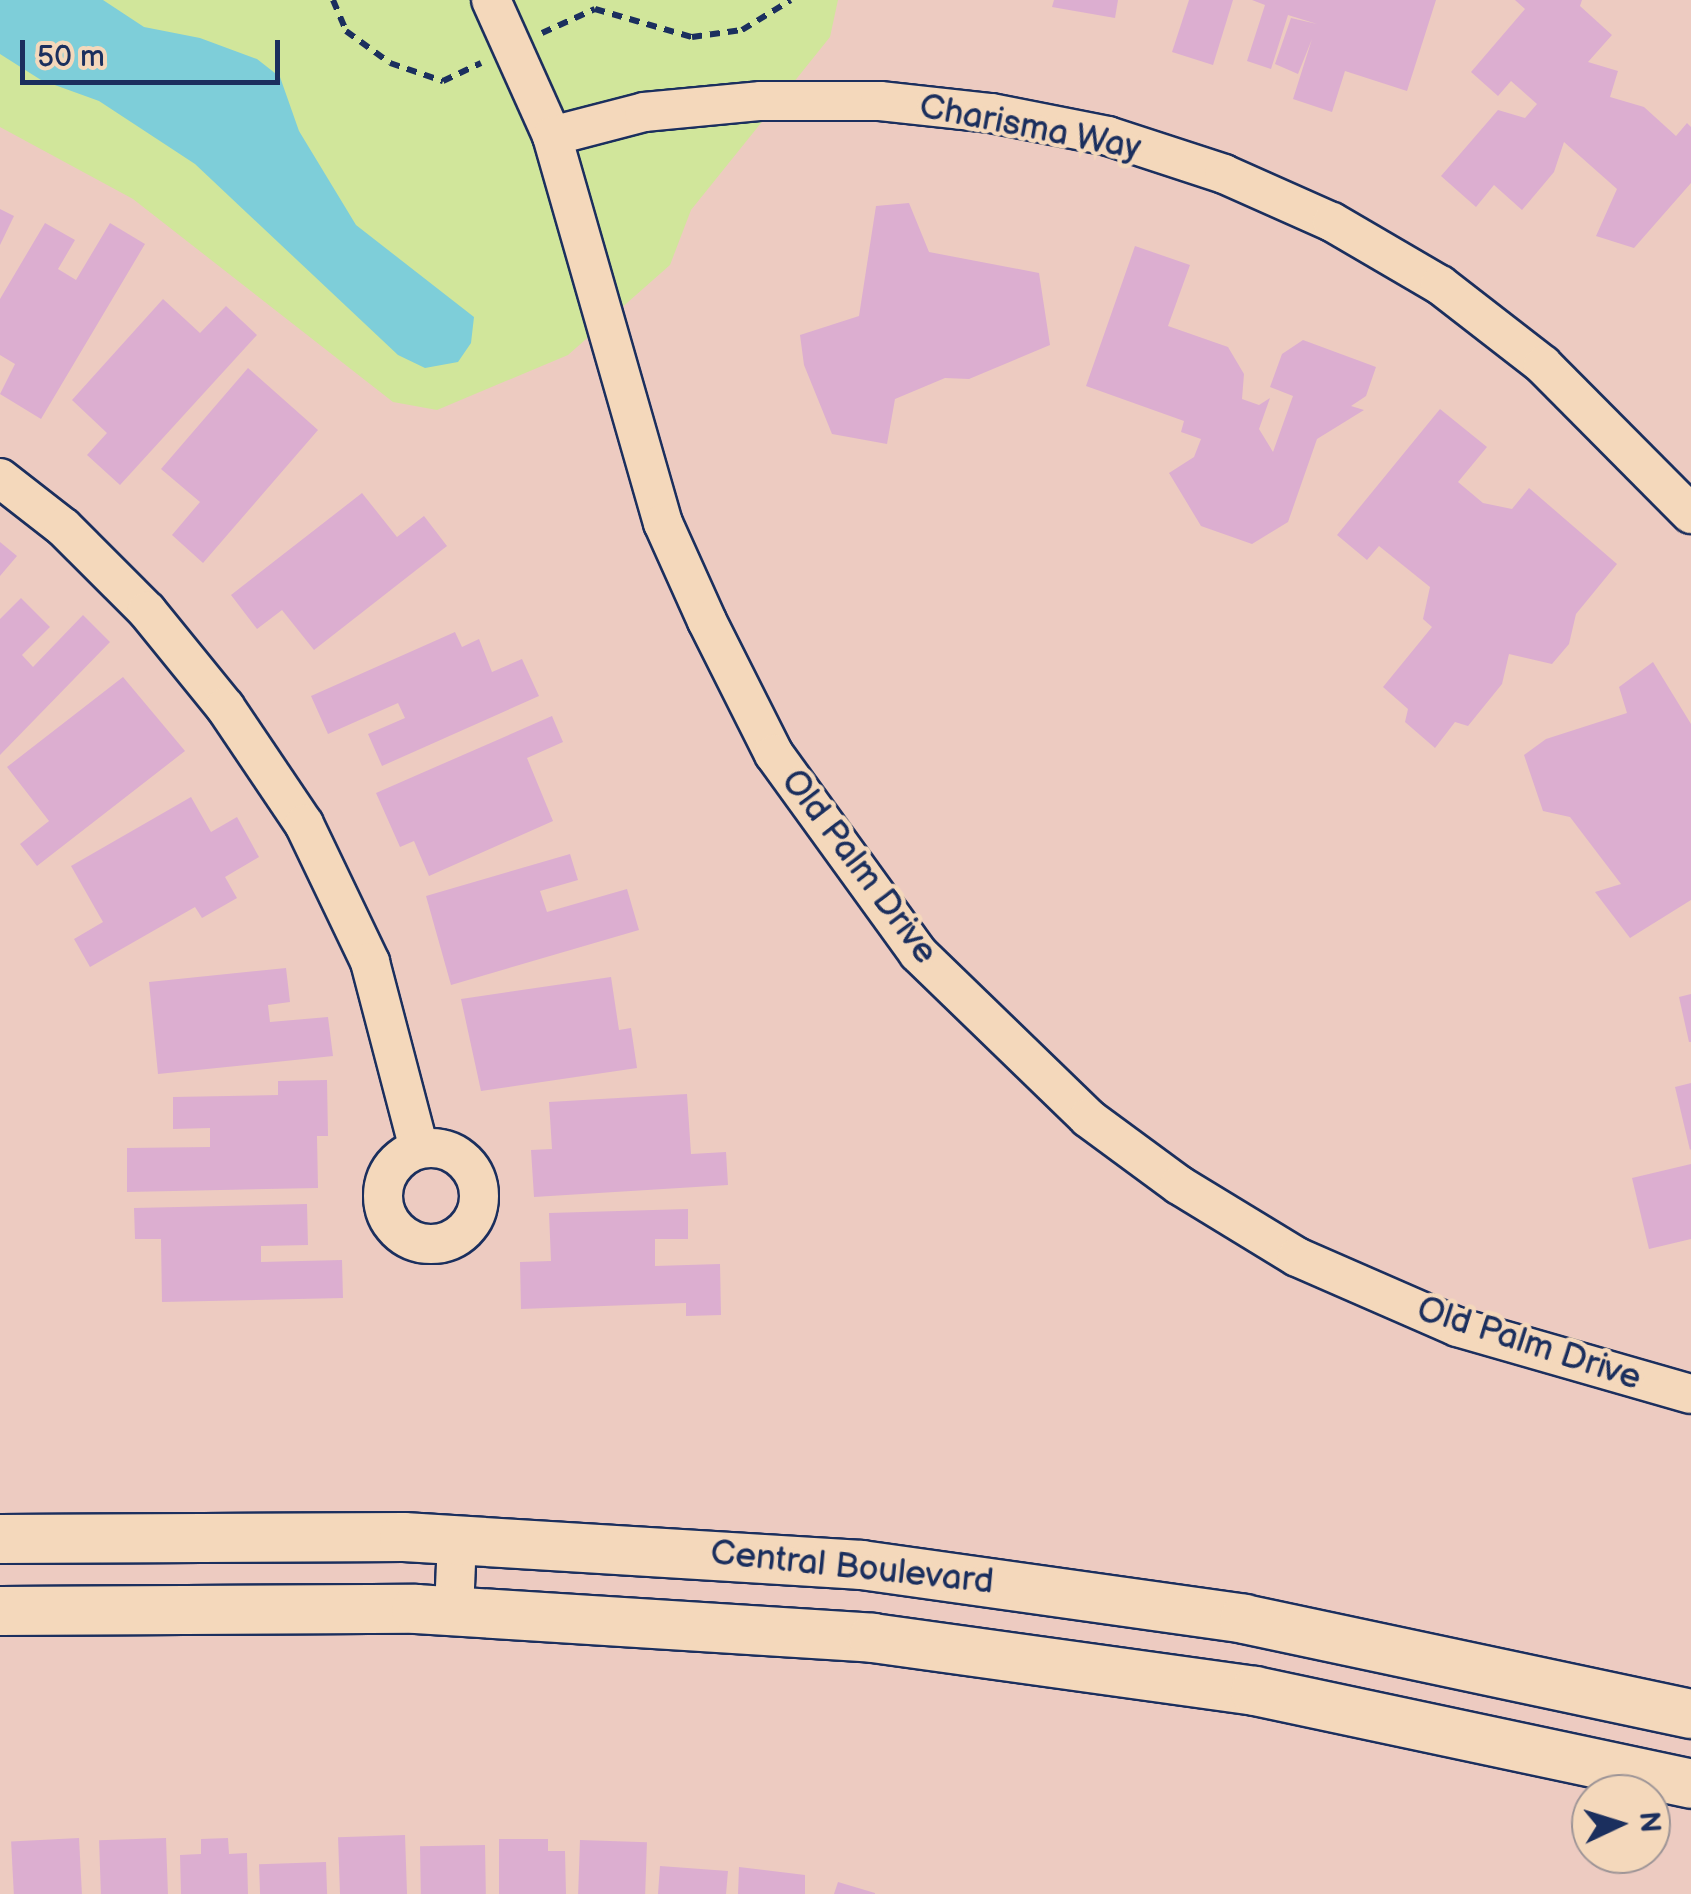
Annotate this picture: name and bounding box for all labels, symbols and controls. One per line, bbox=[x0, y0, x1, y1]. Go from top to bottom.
scale bar bbox=[25, 20, 285, 82]
text: 50 m bbox=[37, 39, 105, 75]
street label: Charisma Way bbox=[915, 86, 1145, 170]
street label: Old Palm Drive bbox=[772, 761, 946, 973]
street label: Old Palm Drive bbox=[1412, 1288, 1646, 1400]
street label: Central Boulevard bbox=[708, 1532, 996, 1604]
north arrow bbox=[1571, 1774, 1671, 1874]
text: N bbox=[1632, 1810, 1667, 1834]

